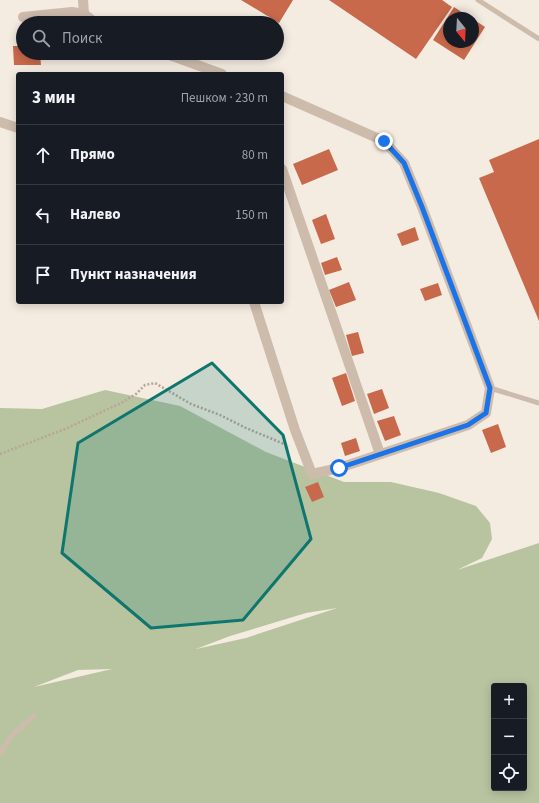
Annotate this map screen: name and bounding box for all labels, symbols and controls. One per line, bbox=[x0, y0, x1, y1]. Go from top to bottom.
north arrow bbox=[443, 12, 479, 48]
search box bbox=[16, 16, 284, 60]
icon: search bbox=[30, 27, 52, 49]
text: Поиск bbox=[62, 28, 103, 49]
text: 3 мин bbox=[32, 86, 75, 110]
text: Пешком · 230 m bbox=[181, 89, 268, 107]
route end bbox=[375, 132, 393, 150]
icon: ahead bbox=[32, 144, 54, 166]
text: Прямо bbox=[70, 144, 115, 165]
text: 80 m bbox=[242, 146, 268, 164]
icon: left bbox=[32, 204, 54, 226]
text: Налево bbox=[70, 204, 121, 225]
text: 150 m bbox=[235, 206, 268, 224]
icon: arrive bbox=[32, 264, 54, 286]
text: Пункт назначения bbox=[70, 264, 197, 285]
route start bbox=[330, 459, 348, 477]
map controls bbox=[491, 683, 527, 791]
button: + bbox=[491, 683, 527, 719]
button: − bbox=[491, 719, 527, 755]
button: locate bbox=[491, 755, 527, 791]

